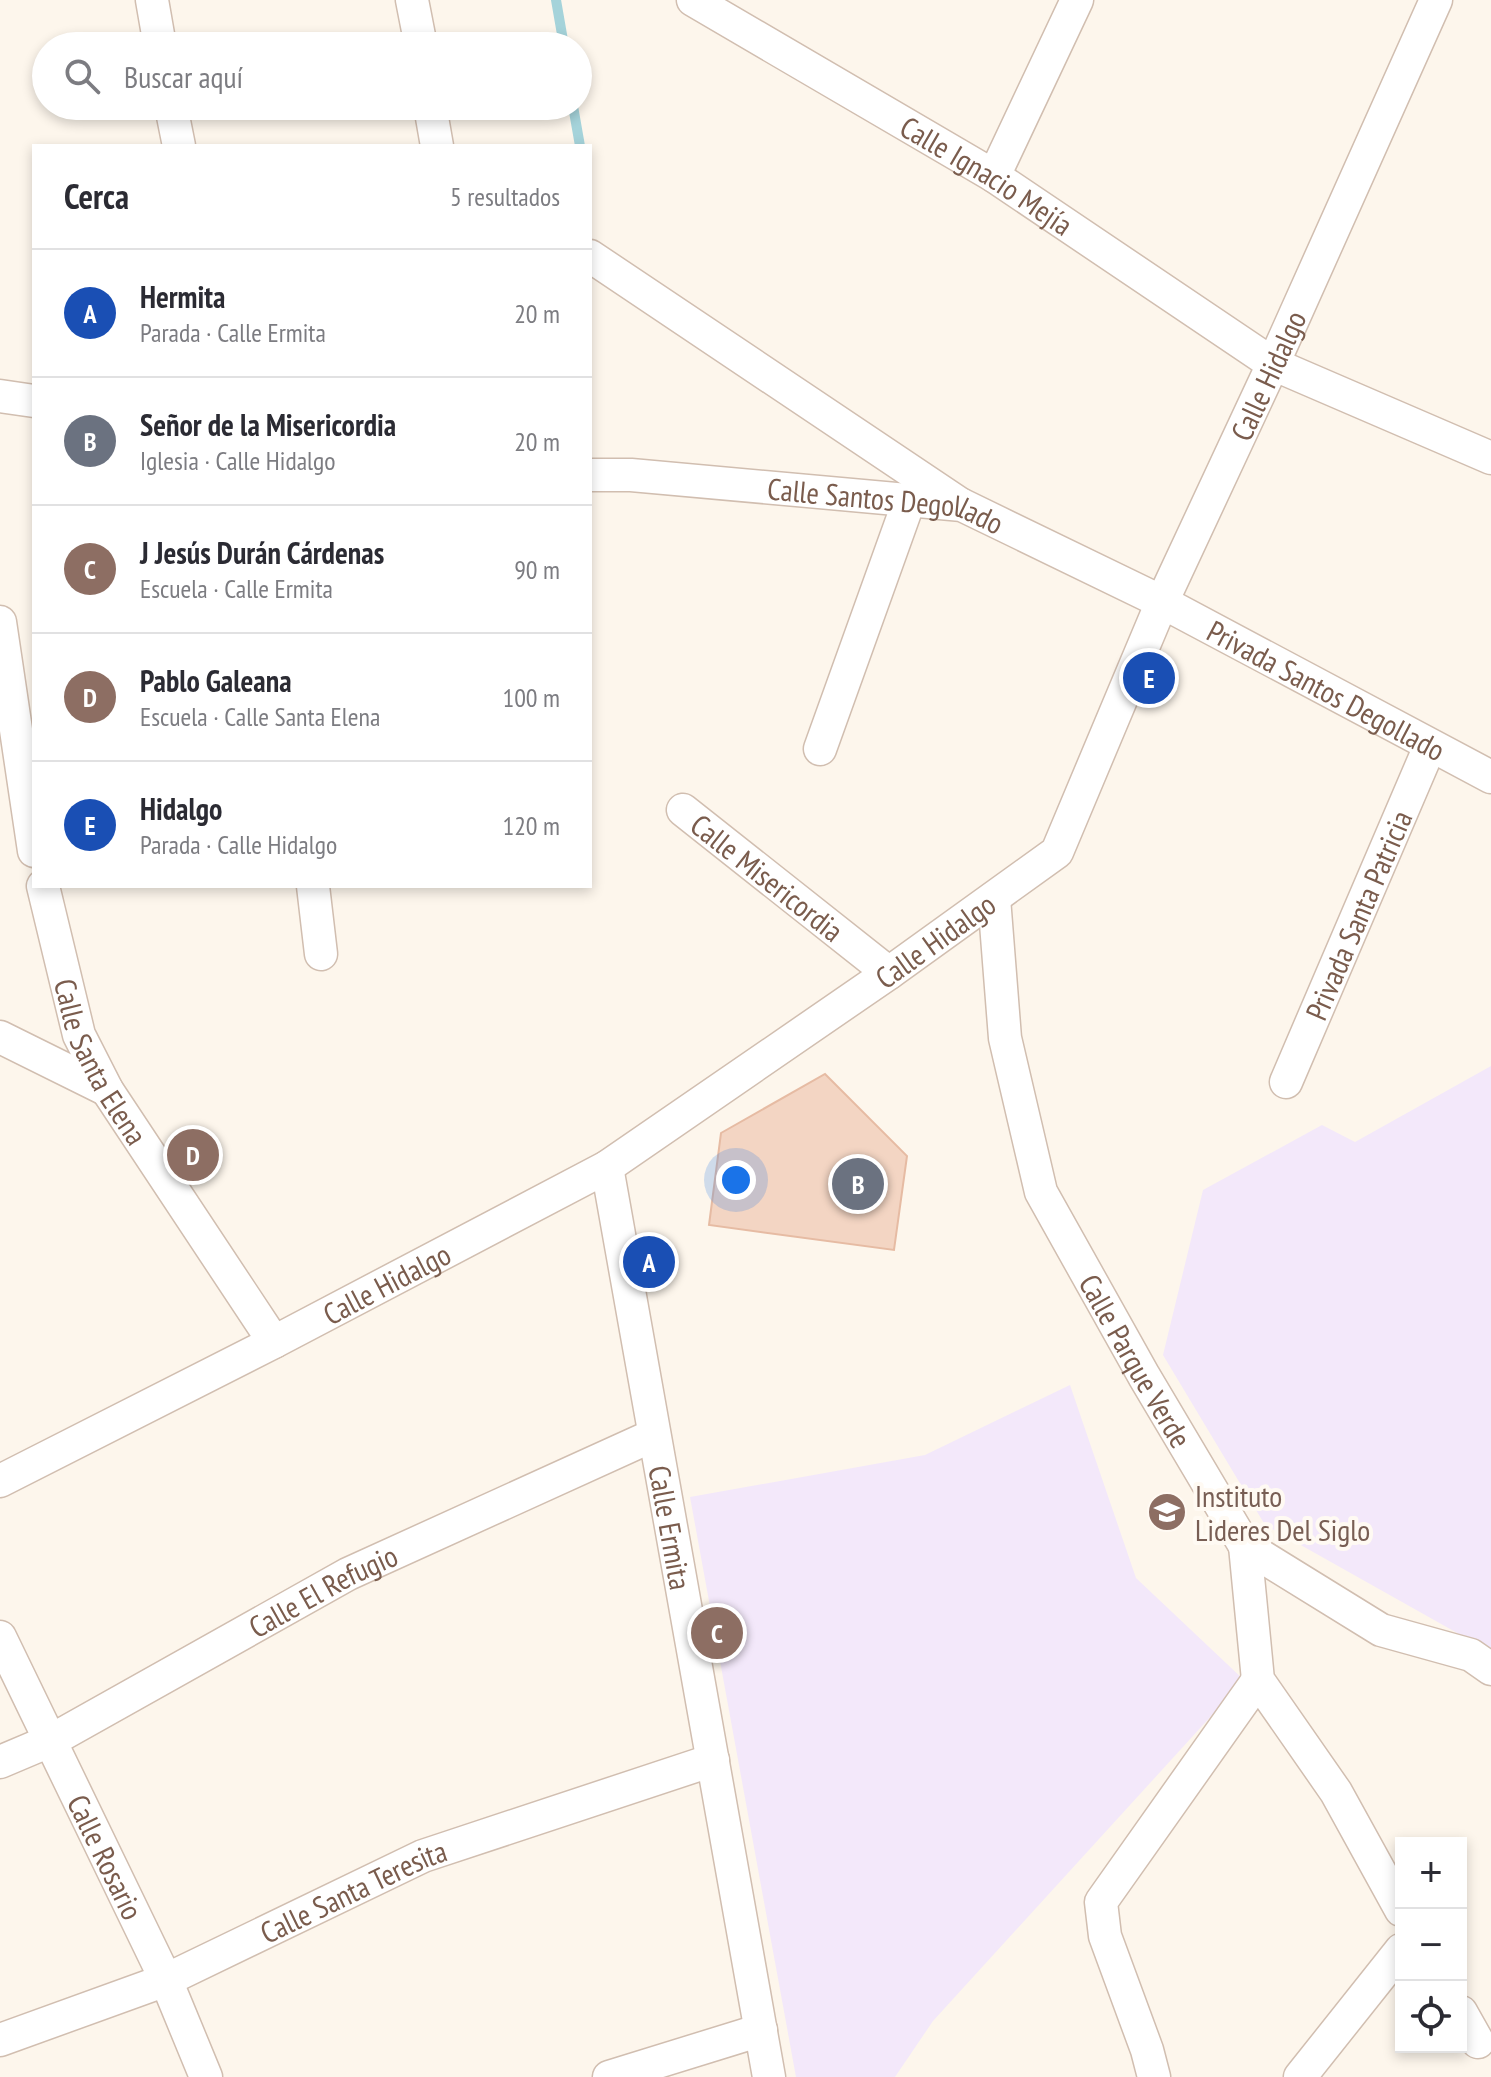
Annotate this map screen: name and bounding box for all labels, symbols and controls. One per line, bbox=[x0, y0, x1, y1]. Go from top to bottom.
search box bbox=[32, 32, 592, 120]
icon: search bbox=[60, 54, 104, 98]
text: Buscar aquí bbox=[124, 57, 243, 96]
street label: Calle Ignacio Mejía bbox=[894, 106, 1081, 243]
text: Cerca bbox=[64, 174, 129, 218]
text: 5 resultados bbox=[450, 180, 560, 213]
text: Hermita bbox=[140, 277, 225, 316]
text: A bbox=[83, 297, 97, 330]
text: 20 m bbox=[514, 297, 560, 330]
street label: Calle Hidalgo bbox=[1221, 304, 1314, 446]
text: Parada · Calle Ermita bbox=[140, 316, 326, 349]
text: Señor de la Misericordia bbox=[140, 405, 396, 444]
text: B bbox=[84, 425, 96, 458]
text: 20 m bbox=[514, 425, 560, 458]
text: Iglesia · Calle Hidalgo bbox=[140, 444, 336, 477]
street label: Calle Santos Degollado bbox=[766, 468, 1010, 542]
text: J Jesús Durán Cárdenas bbox=[140, 533, 384, 572]
text: C bbox=[84, 553, 96, 586]
text: 90 m bbox=[514, 553, 560, 586]
text: Escuela · Calle Ermita bbox=[140, 572, 333, 605]
street label: Privada Santos Degollado bbox=[1201, 610, 1452, 769]
pin: E bbox=[1123, 648, 1175, 708]
text: Pablo Galeana bbox=[140, 661, 292, 700]
text: D bbox=[83, 681, 97, 714]
text: 100 m bbox=[502, 681, 560, 714]
text: Escuela · Calle Santa Elena bbox=[140, 700, 380, 733]
text: Hidalgo bbox=[140, 789, 222, 828]
street label: Privada Santa Patricia bbox=[1296, 804, 1420, 1025]
street label: Calle Misericordia bbox=[683, 805, 852, 949]
text: E bbox=[84, 809, 96, 842]
text: 120 m bbox=[502, 809, 560, 842]
text: Parada · Calle Hidalgo bbox=[140, 828, 337, 861]
street label: Calle Hidalgo bbox=[867, 884, 1002, 996]
street label: Calle Santa Elena bbox=[47, 975, 157, 1152]
pin: D bbox=[167, 1125, 219, 1185]
pin: B bbox=[832, 1154, 884, 1214]
your location bbox=[716, 1160, 756, 1200]
pin: A bbox=[623, 1232, 675, 1292]
street label: Calle Hidalgo bbox=[316, 1234, 457, 1333]
street label: Calle Parque Verde bbox=[1071, 1267, 1201, 1454]
street label: Calle Ermita bbox=[641, 1462, 701, 1593]
place label: Instituto Lideres Del Siglo bbox=[1195, 1476, 1370, 1549]
school or university icon: Instituto Lideres Del Siglo bbox=[1146, 1491, 1188, 1533]
street label: Calle El Refugio bbox=[241, 1535, 403, 1646]
pin: C bbox=[691, 1603, 743, 1663]
street label: Calle Rosario bbox=[60, 1788, 153, 1926]
street label: Calle Santa Teresita bbox=[253, 1830, 451, 1951]
map controls bbox=[1395, 1837, 1467, 2053]
button: + bbox=[1395, 1837, 1467, 1909]
button: − bbox=[1395, 1909, 1467, 1981]
button: locate bbox=[1395, 1981, 1467, 2053]

